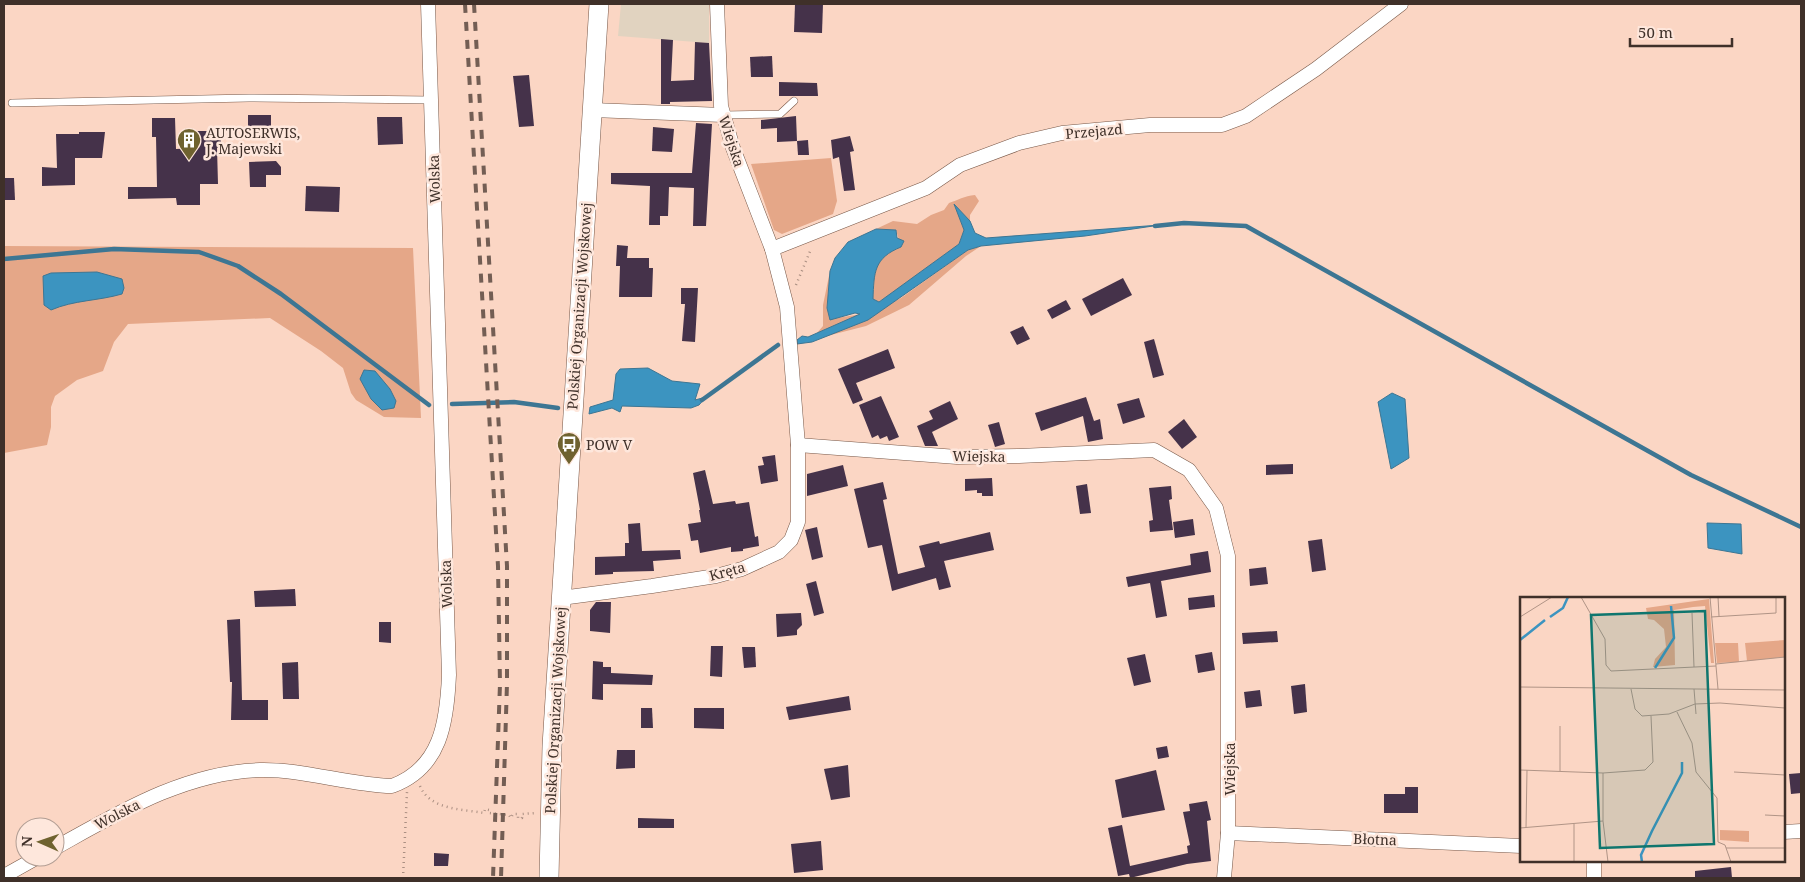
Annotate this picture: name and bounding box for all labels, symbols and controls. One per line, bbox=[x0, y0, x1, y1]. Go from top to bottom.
scale bar bbox=[1630, 15, 1732, 47]
text: 50 m bbox=[1638, 22, 1673, 42]
street label: Wiejska bbox=[715, 113, 749, 169]
street label: Przejazd bbox=[1065, 119, 1124, 143]
place label: AUTOSERWIS, J. Majewski bbox=[205, 123, 300, 158]
building icon: AUTOSERWIS, J. Majewski bbox=[176, 127, 202, 161]
street label: Wolska bbox=[424, 154, 444, 204]
street label: Polskiej Organizacji Wojskowej bbox=[562, 202, 596, 410]
bus stop icon: POW V bbox=[556, 431, 582, 465]
place label: POW V bbox=[586, 435, 633, 454]
street label: Wiejska bbox=[952, 446, 1006, 466]
street label: Kręta bbox=[707, 557, 747, 585]
street label: Wolska bbox=[436, 559, 456, 609]
inset map bbox=[1520, 597, 1785, 862]
street label: Polskiej Organizacji Wojskowej bbox=[540, 606, 570, 814]
street label: Wiejska bbox=[1220, 742, 1239, 796]
street label: Wolska bbox=[91, 794, 143, 834]
north arrow bbox=[15, 817, 65, 867]
street label: Błotna bbox=[1353, 829, 1397, 849]
text: N bbox=[17, 836, 36, 847]

